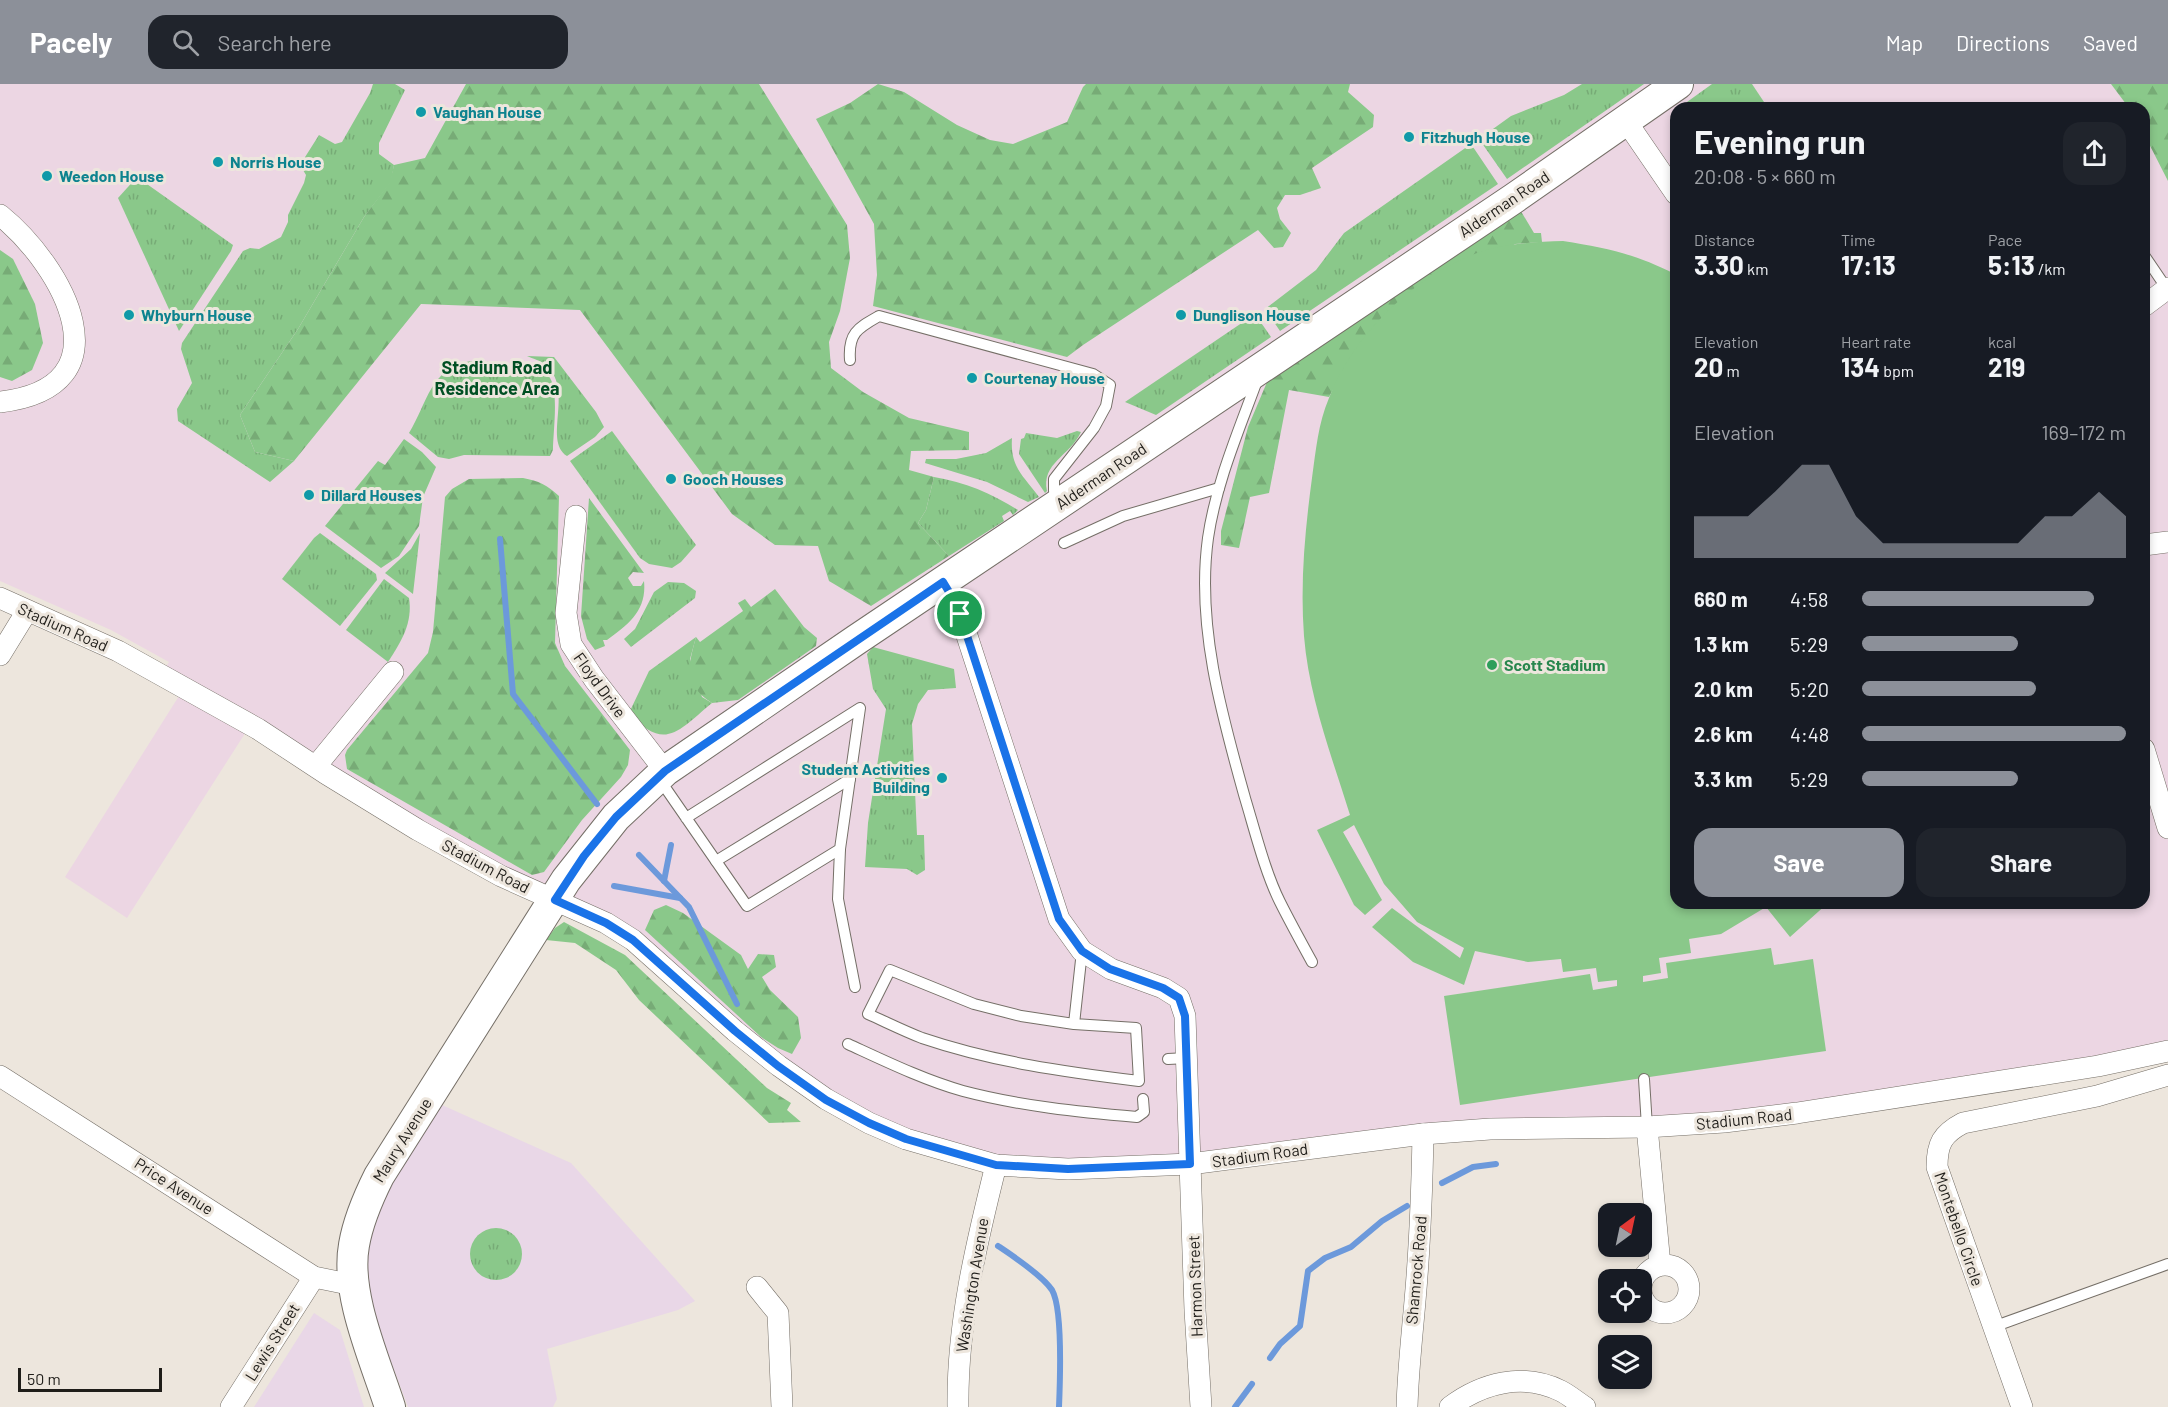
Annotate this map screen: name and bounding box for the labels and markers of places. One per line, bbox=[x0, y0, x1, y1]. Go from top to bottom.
place label: Vaughan House bbox=[433, 102, 542, 121]
marker: Vaughan House bbox=[414, 105, 428, 119]
place label: Fitzhugh House bbox=[1421, 127, 1531, 146]
marker: Fitzhugh House bbox=[1402, 130, 1416, 144]
place label: Norris House bbox=[230, 152, 322, 171]
marker: Norris House bbox=[211, 155, 225, 169]
place label: Weedon House bbox=[59, 166, 164, 185]
marker: Weedon House bbox=[40, 169, 54, 183]
place label: Whyburn House bbox=[141, 305, 252, 324]
place label: Dunglison House bbox=[1193, 305, 1311, 324]
marker: Whyburn House bbox=[122, 308, 136, 322]
marker: Dunglison House bbox=[1174, 308, 1188, 322]
place label: Courtenay House bbox=[984, 368, 1105, 387]
marker: Courtenay House bbox=[965, 371, 979, 385]
place label: Gooch Houses bbox=[683, 469, 784, 488]
marker: Gooch Houses bbox=[664, 472, 678, 486]
place label: Dillard Houses bbox=[321, 485, 422, 504]
marker: Dillard Houses bbox=[302, 488, 316, 502]
pin bbox=[934, 588, 985, 639]
place label: Scott Stadium bbox=[1504, 655, 1605, 674]
marker: Scott Stadium bbox=[1485, 658, 1499, 672]
place label: Student Activities Building bbox=[801, 759, 930, 796]
marker: Student Activities Building bbox=[935, 771, 949, 785]

